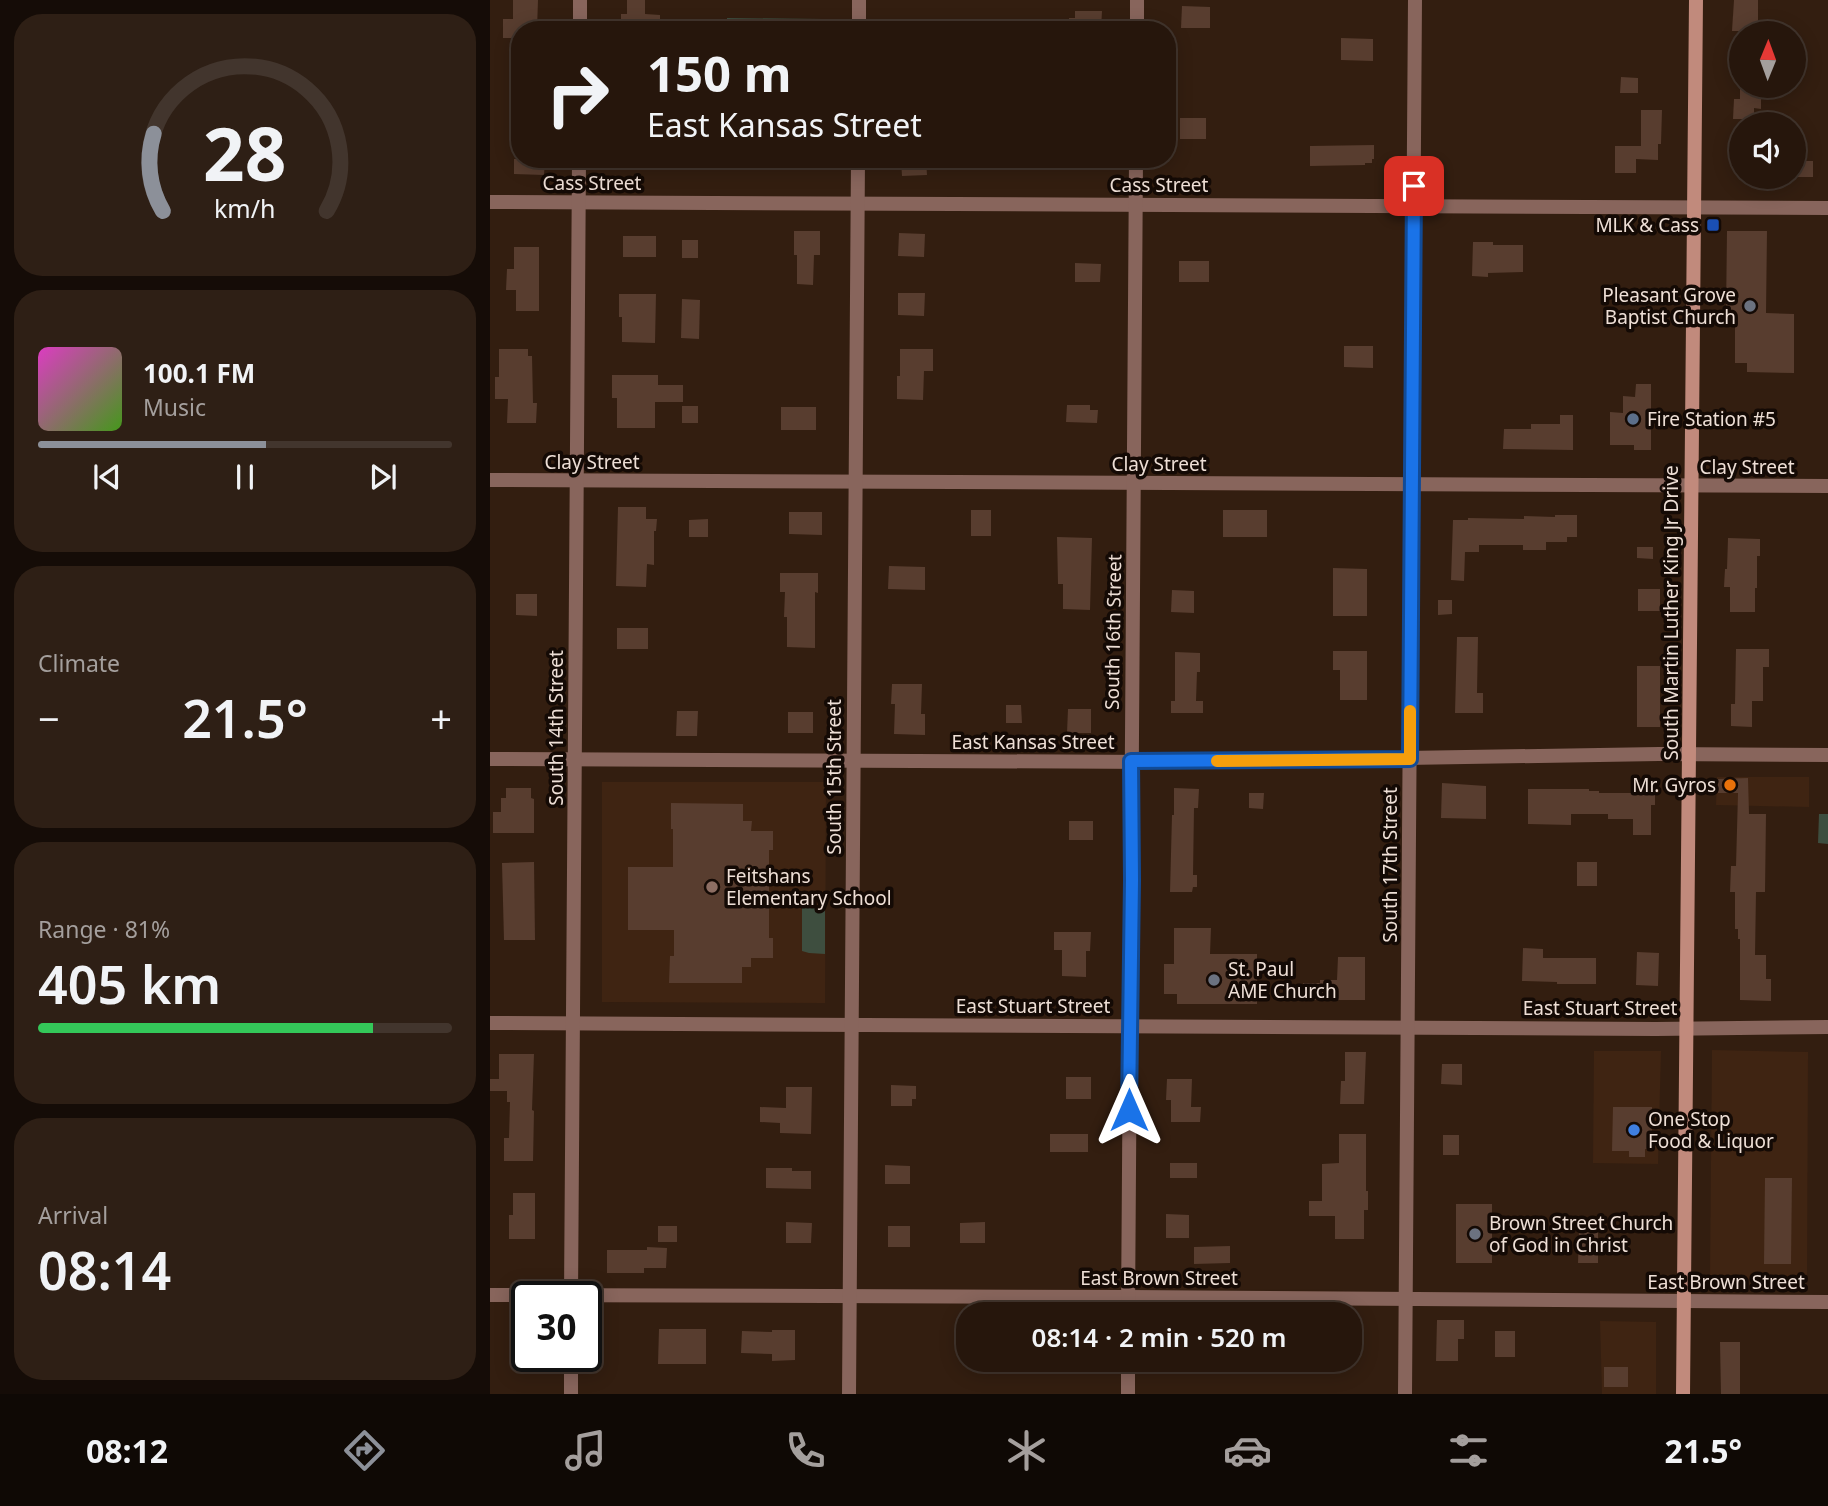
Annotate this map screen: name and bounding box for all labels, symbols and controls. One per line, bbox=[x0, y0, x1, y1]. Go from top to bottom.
north arrow bbox=[1729, 21, 1806, 98]
map controls bbox=[1729, 21, 1806, 189]
text: 150 m bbox=[647, 40, 792, 106]
icon: right bbox=[532, 49, 623, 140]
text: 28 bbox=[203, 103, 287, 202]
text: East Kansas Street bbox=[647, 103, 922, 146]
button: sound bbox=[1729, 112, 1806, 189]
pin bbox=[1384, 156, 1444, 216]
icon: arrive bbox=[1395, 167, 1433, 205]
street label: Cass Street bbox=[543, 170, 642, 196]
street label: Cass Street bbox=[1110, 172, 1209, 198]
text: km/h bbox=[214, 191, 276, 225]
place label: MLK & Cass bbox=[1595, 212, 1699, 238]
marker: MLK & Cass bbox=[1705, 217, 1721, 233]
place label: Pleasant Grove Baptist Church bbox=[1602, 282, 1736, 330]
marker: Pleasant Grove Baptist Church bbox=[1742, 298, 1758, 314]
text: 100.1 FM bbox=[143, 355, 255, 391]
text: Music bbox=[143, 391, 206, 423]
place label: Fire Station #5 bbox=[1647, 406, 1776, 432]
marker: Fire Station #5 bbox=[1625, 411, 1641, 427]
street label: Clay Street bbox=[544, 449, 640, 475]
street label: Clay Street bbox=[1111, 451, 1207, 477]
street label: Clay Street bbox=[1699, 454, 1795, 480]
icon: previous bbox=[88, 458, 126, 496]
icon: pause bbox=[226, 458, 264, 496]
icon: next bbox=[364, 458, 402, 496]
street label: South Martin Luther King Jr Drive bbox=[1658, 465, 1684, 761]
street label: South 16th Street bbox=[1099, 554, 1127, 710]
text: Climate bbox=[38, 647, 120, 679]
street label: South 14th Street bbox=[543, 650, 569, 806]
text: 21.5° bbox=[182, 682, 308, 753]
text: − bbox=[38, 692, 60, 744]
text: + bbox=[430, 692, 452, 744]
street label: South 15th Street bbox=[821, 699, 847, 855]
street label: East Kansas Street bbox=[951, 729, 1115, 755]
place label: Mr. Gyros bbox=[1632, 772, 1716, 798]
marker: Mr. Gyros bbox=[1722, 777, 1738, 793]
street label: South 17th Street bbox=[1377, 787, 1403, 943]
place label: Feitshans Elementary School bbox=[726, 863, 892, 911]
marker: Feitshans Elementary School bbox=[704, 879, 720, 895]
text: Range · 81% bbox=[38, 913, 170, 945]
text: 405 km bbox=[38, 948, 221, 1019]
place label: St. Paul AME Church bbox=[1228, 956, 1337, 1004]
marker: St. Paul AME Church bbox=[1206, 972, 1222, 988]
street label: East Stuart Street bbox=[956, 993, 1110, 1019]
street label: East Stuart Street bbox=[1523, 995, 1677, 1021]
position arrow bbox=[1092, 1073, 1166, 1147]
place label: One Stop Food & Liquor bbox=[1648, 1106, 1774, 1154]
marker: One Stop Food & Liquor bbox=[1626, 1122, 1642, 1138]
text: Arrival bbox=[38, 1199, 108, 1231]
place label: Brown Street Church of God in Christ bbox=[1489, 1210, 1673, 1258]
marker: Brown Street Church of God in Christ bbox=[1467, 1226, 1483, 1242]
text: 08:14 bbox=[38, 1234, 171, 1305]
street label: East Brown Street bbox=[1080, 1265, 1238, 1291]
street label: East Brown Street bbox=[1647, 1269, 1805, 1295]
speed limit sign: 30 bbox=[511, 1281, 602, 1372]
text: 08:14 · 2 min · 520 m bbox=[1032, 1319, 1286, 1355]
icon: directions bbox=[340, 1426, 389, 1475]
icon: music bbox=[561, 1426, 610, 1475]
icon: phone bbox=[781, 1426, 830, 1475]
icon: climate bbox=[1002, 1426, 1051, 1475]
icon: car bbox=[1223, 1426, 1272, 1475]
icon: filters bbox=[1444, 1426, 1493, 1475]
text: 08:12 bbox=[86, 1429, 168, 1472]
text: 21.5° bbox=[1665, 1429, 1742, 1472]

